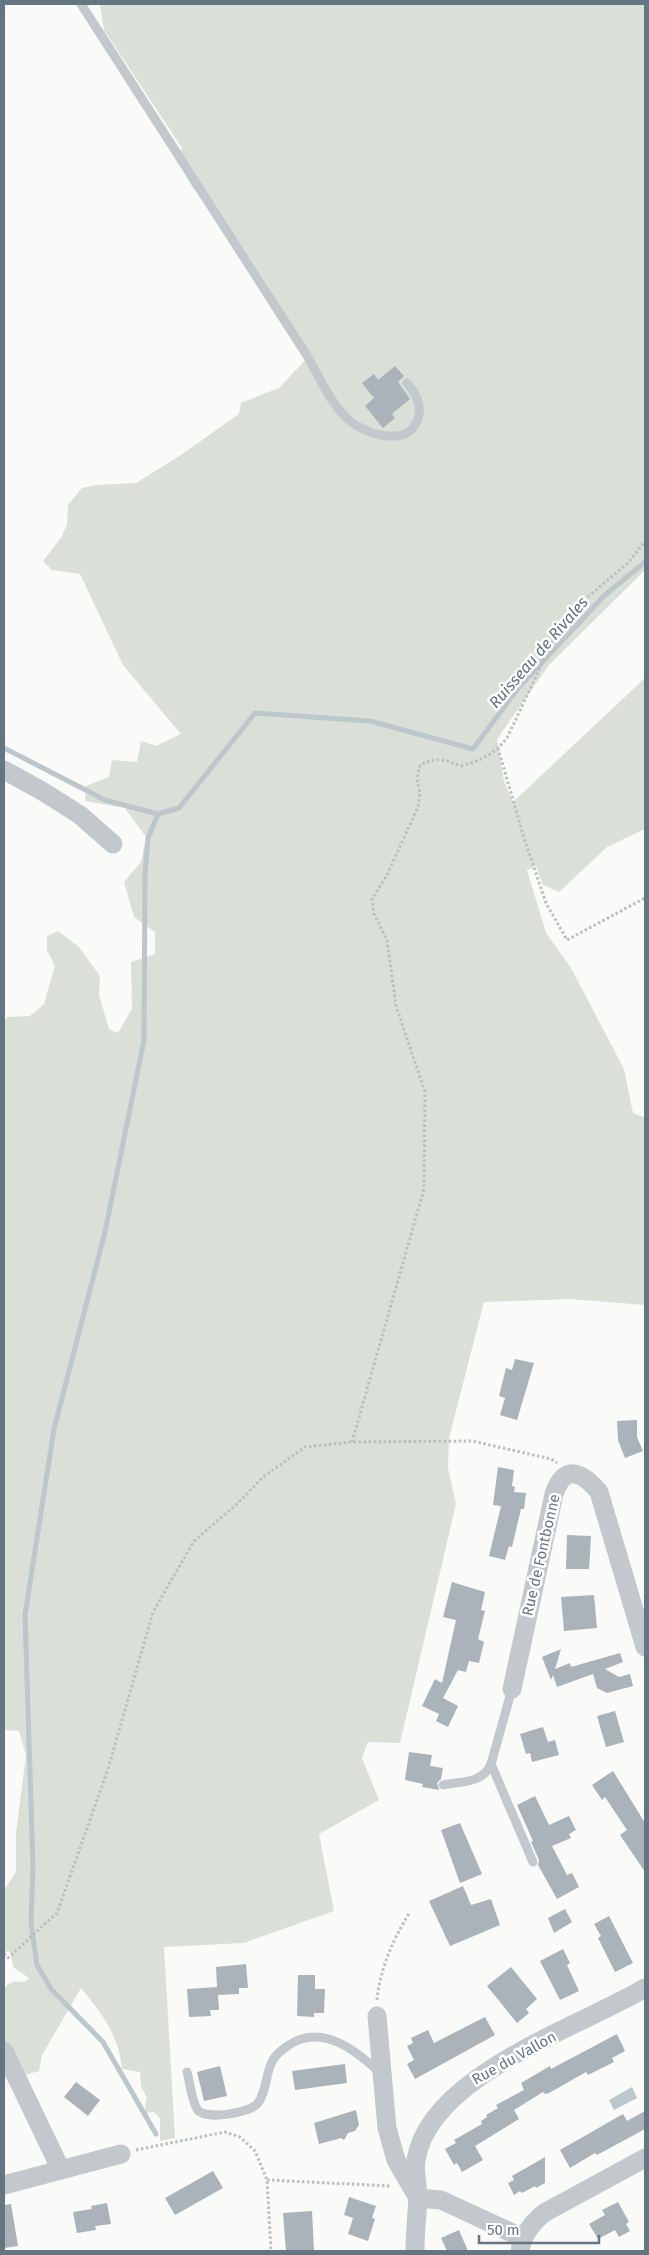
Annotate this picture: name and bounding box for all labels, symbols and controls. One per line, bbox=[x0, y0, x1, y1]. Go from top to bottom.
water label: Ruisseau de Rivales bbox=[485, 593, 592, 712]
street label: Rue de Fontbonne bbox=[518, 1492, 564, 1618]
street label: Rue du Vallon bbox=[469, 2027, 559, 2089]
scale bar bbox=[479, 2212, 599, 2244]
text: 50 m bbox=[487, 2221, 520, 2239]

